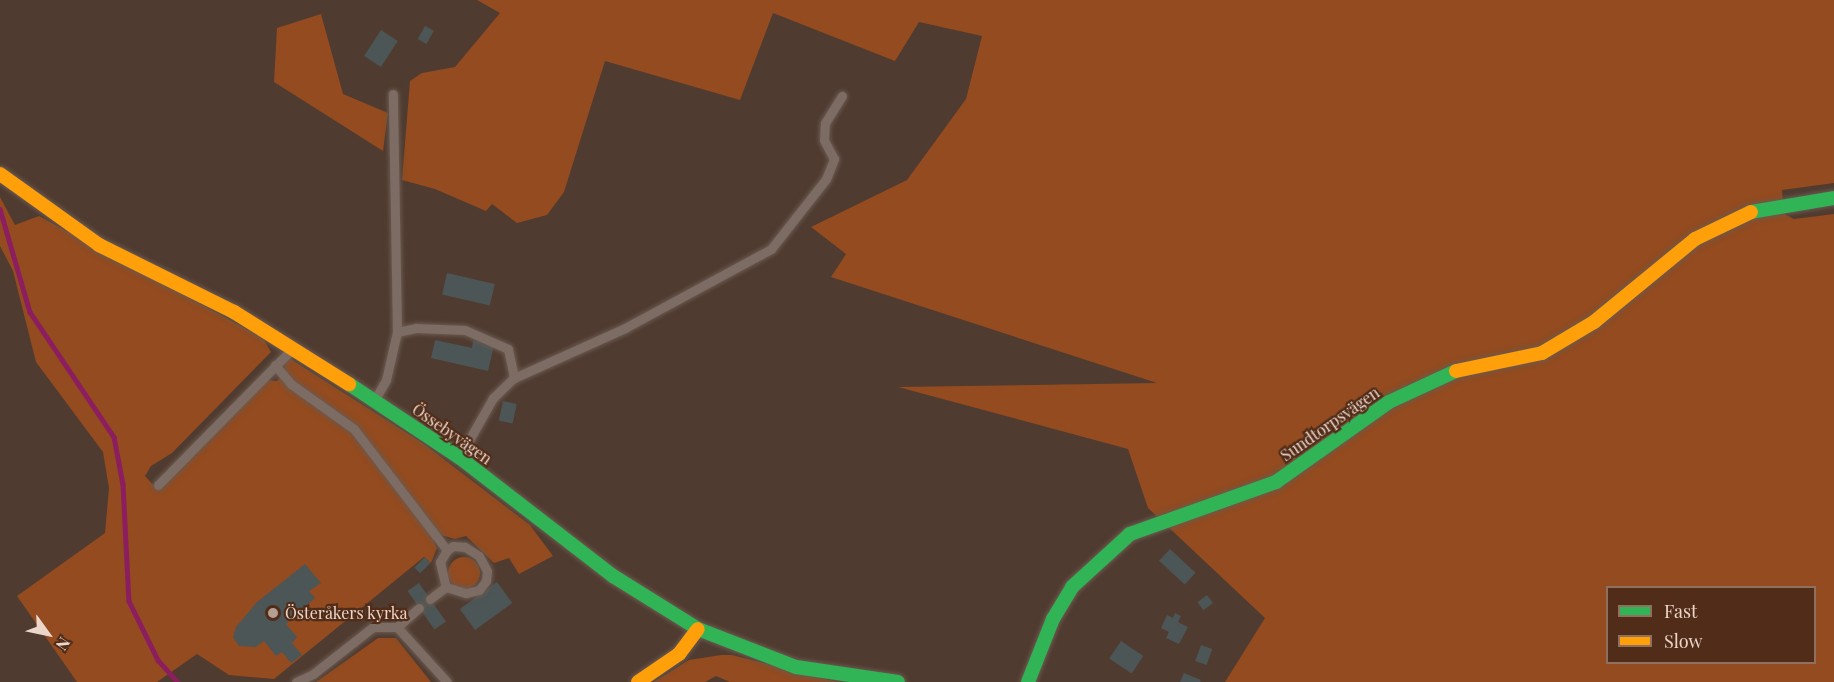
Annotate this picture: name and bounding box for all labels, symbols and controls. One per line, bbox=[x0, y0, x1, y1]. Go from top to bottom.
street label: Sundtorpsvägen bbox=[1277, 383, 1383, 465]
street label: Össebyvägen bbox=[408, 400, 496, 468]
legend bbox=[1606, 586, 1816, 664]
text: Fast bbox=[1664, 599, 1697, 623]
place label: Österåkers kyrka bbox=[285, 603, 408, 623]
north arrow bbox=[18, 604, 78, 664]
marker: Österåkers kyrka bbox=[266, 606, 280, 620]
text: Slow bbox=[1664, 629, 1702, 653]
text: N bbox=[52, 634, 75, 655]

